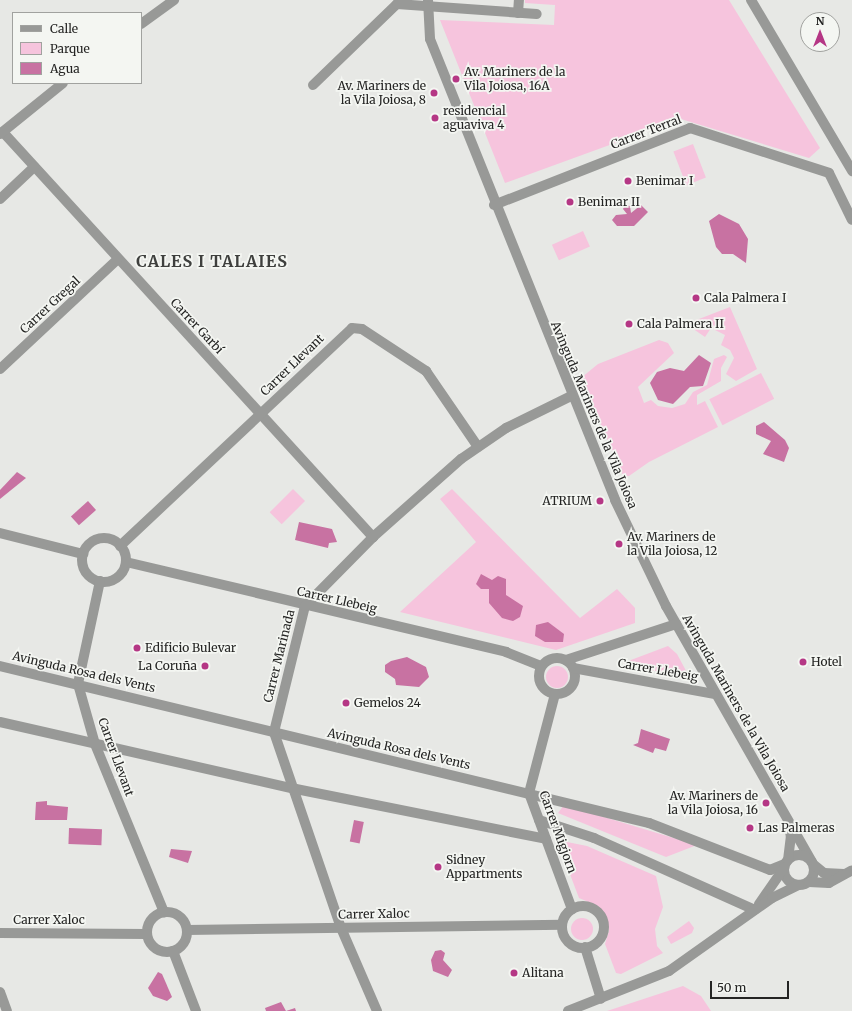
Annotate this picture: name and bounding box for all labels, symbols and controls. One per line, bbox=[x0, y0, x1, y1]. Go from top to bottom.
legend bbox=[12, 12, 142, 84]
north arrow bbox=[800, 12, 840, 52]
text: N bbox=[816, 14, 824, 28]
text: Calle bbox=[50, 21, 78, 36]
text: Parque bbox=[50, 41, 90, 56]
text: Agua bbox=[50, 61, 80, 76]
place label: Av. Mariners de la Vila Joiosa, 16A bbox=[464, 65, 565, 93]
marker: Av. Mariners de la Vila Joiosa, 16A bbox=[451, 74, 461, 84]
place label: Av. Mariners de la Vila Joiosa, 8 bbox=[337, 79, 426, 107]
marker: Av. Mariners de la Vila Joiosa, 8 bbox=[429, 88, 439, 98]
place label: residencial aguaviva 4 bbox=[443, 104, 506, 132]
street label: Carrer Terral bbox=[609, 112, 683, 152]
marker: residencial aguaviva 4 bbox=[430, 113, 440, 123]
place label: Benimar I bbox=[636, 174, 694, 188]
marker: Benimar I bbox=[623, 176, 633, 186]
place label: Benimar II bbox=[578, 195, 640, 209]
marker: Benimar II bbox=[565, 197, 575, 207]
district label: CALES I TALAIES bbox=[136, 251, 288, 271]
street label: Carrer Gregal bbox=[17, 274, 83, 336]
place label: Cala Palmera I bbox=[704, 291, 786, 305]
marker: Cala Palmera I bbox=[691, 293, 701, 303]
street label: Carrer Garbí bbox=[168, 295, 226, 357]
place label: Cala Palmera II bbox=[637, 317, 724, 331]
street label: Avinguda Mariners de la Vila Joiosa bbox=[548, 319, 640, 511]
marker: Cala Palmera II bbox=[624, 319, 634, 329]
street label: Carrer Llevant bbox=[257, 331, 327, 399]
place label: ATRIUM bbox=[542, 494, 592, 508]
marker: ATRIUM bbox=[595, 496, 605, 506]
place label: Av. Mariners de la Vila Joiosa, 12 bbox=[627, 530, 717, 558]
marker: Av. Mariners de la Vila Joiosa, 12 bbox=[614, 539, 624, 549]
street label: Carrer Llebeig bbox=[296, 584, 378, 616]
street label: Carrer Marinada bbox=[260, 608, 298, 704]
street label: Avinguda Mariners de la Vila Joiosa bbox=[679, 612, 793, 794]
place label: Edificio Bulevar bbox=[145, 641, 236, 655]
marker: Edificio Bulevar bbox=[132, 643, 142, 653]
street label: Avinguda Rosa dels Vents bbox=[11, 649, 157, 695]
place label: Hotel bbox=[811, 655, 842, 669]
street label: Carrer Llebeig bbox=[617, 656, 699, 684]
marker: Hotel bbox=[798, 657, 808, 667]
place label: La Coruña bbox=[138, 659, 197, 673]
marker: La Coruña bbox=[200, 661, 210, 671]
place label: Gemelos 24 bbox=[354, 696, 421, 710]
marker: Gemelos 24 bbox=[341, 698, 351, 708]
street label: Carrer Llevant bbox=[95, 716, 137, 798]
street label: Avinguda Rosa dels Vents bbox=[326, 726, 472, 772]
street label: Carrer Migjorn bbox=[536, 789, 580, 875]
place label: Av. Mariners de la Vila Joiosa, 16 bbox=[668, 789, 758, 817]
marker: Av. Mariners de la Vila Joiosa, 16 bbox=[761, 798, 771, 808]
place label: Las Palmeras bbox=[758, 821, 835, 835]
marker: Las Palmeras bbox=[745, 823, 755, 833]
place label: Sidney Appartments bbox=[446, 853, 522, 881]
marker: Sidney Appartments bbox=[433, 862, 443, 872]
street label: Carrer Xaloc bbox=[338, 906, 410, 922]
street label: Carrer Xaloc bbox=[13, 913, 85, 927]
place label: Alitana bbox=[522, 966, 564, 980]
marker: Alitana bbox=[509, 968, 519, 978]
scale bar bbox=[712, 973, 791, 999]
text: 50 m bbox=[717, 980, 746, 995]

